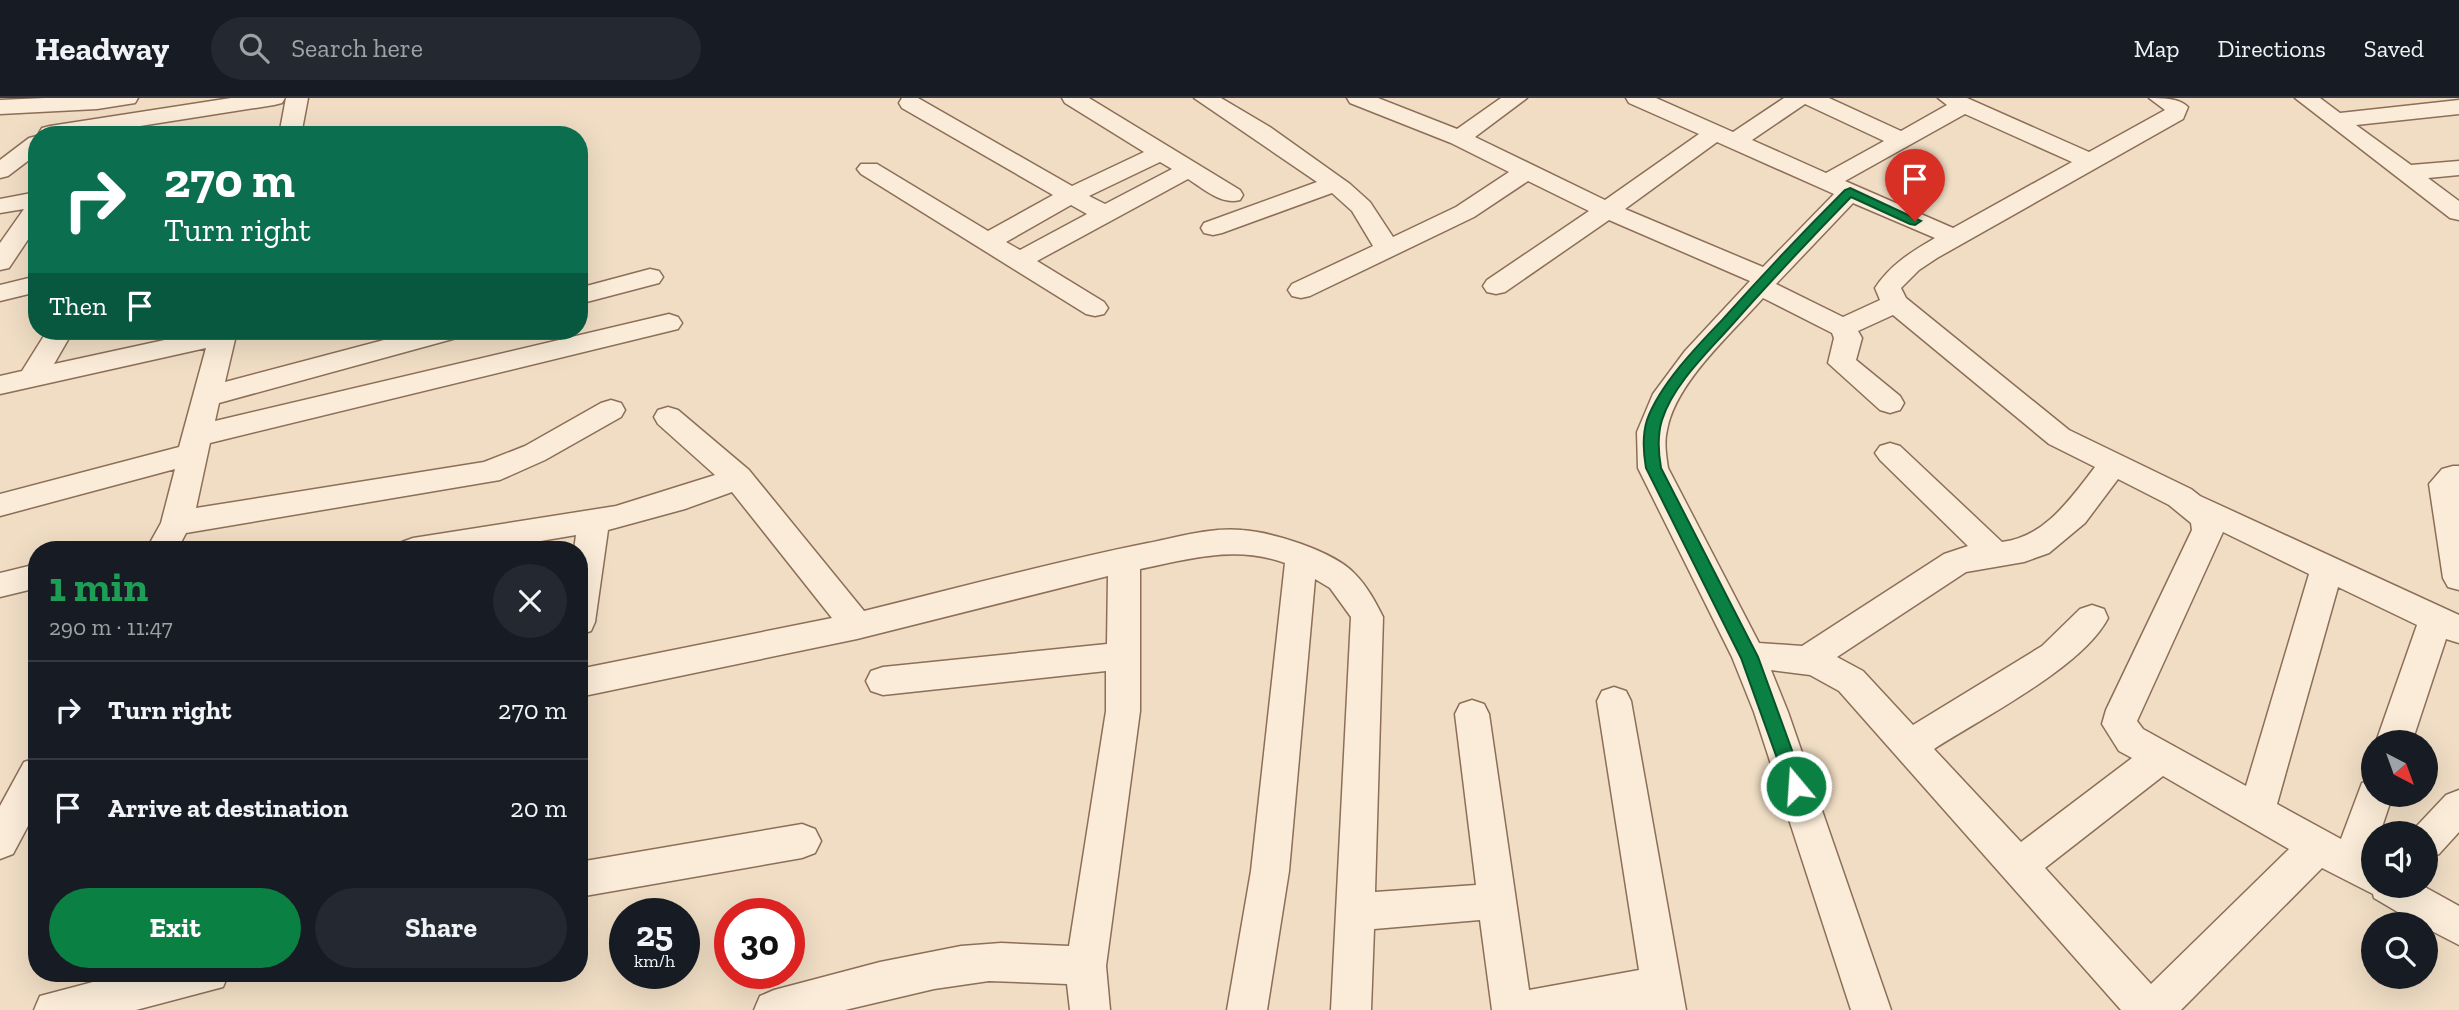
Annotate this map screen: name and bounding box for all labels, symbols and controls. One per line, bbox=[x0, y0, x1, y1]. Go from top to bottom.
search box bbox=[211, 17, 701, 80]
text: Headway bbox=[35, 29, 169, 68]
icon: search bbox=[235, 29, 273, 67]
text: Search here bbox=[291, 32, 423, 64]
text: Map bbox=[2134, 34, 2180, 63]
text: Directions bbox=[2218, 34, 2326, 63]
text: Saved bbox=[2364, 34, 2424, 63]
pin bbox=[1885, 149, 1945, 221]
text: 270 m bbox=[164, 151, 295, 210]
icon: right bbox=[49, 154, 140, 245]
icon: arrive bbox=[1896, 160, 1934, 198]
text: Turn right bbox=[164, 211, 311, 249]
icon: arrive bbox=[121, 287, 159, 325]
text: Then bbox=[49, 290, 107, 322]
text: 1 min bbox=[49, 561, 148, 612]
button: close bbox=[493, 564, 567, 638]
text: 290 m · 11:47 bbox=[49, 613, 173, 641]
icon: right bbox=[49, 691, 87, 729]
text: Turn right bbox=[108, 694, 231, 726]
text: 270 m bbox=[498, 694, 567, 726]
north arrow bbox=[2361, 730, 2438, 807]
map controls bbox=[2361, 730, 2438, 989]
position arrow bbox=[1759, 749, 1833, 823]
icon: arrive bbox=[49, 789, 87, 827]
text: Arrive at destination bbox=[108, 792, 348, 824]
text: 20 m bbox=[510, 792, 567, 824]
button: sound bbox=[2361, 821, 2438, 898]
button: Exit bbox=[49, 888, 301, 968]
button: Share bbox=[315, 888, 567, 968]
speed limit sign: 30 bbox=[714, 898, 805, 989]
button: search bbox=[2361, 912, 2438, 989]
text: 25 bbox=[636, 913, 673, 955]
text: km/h bbox=[634, 950, 675, 972]

